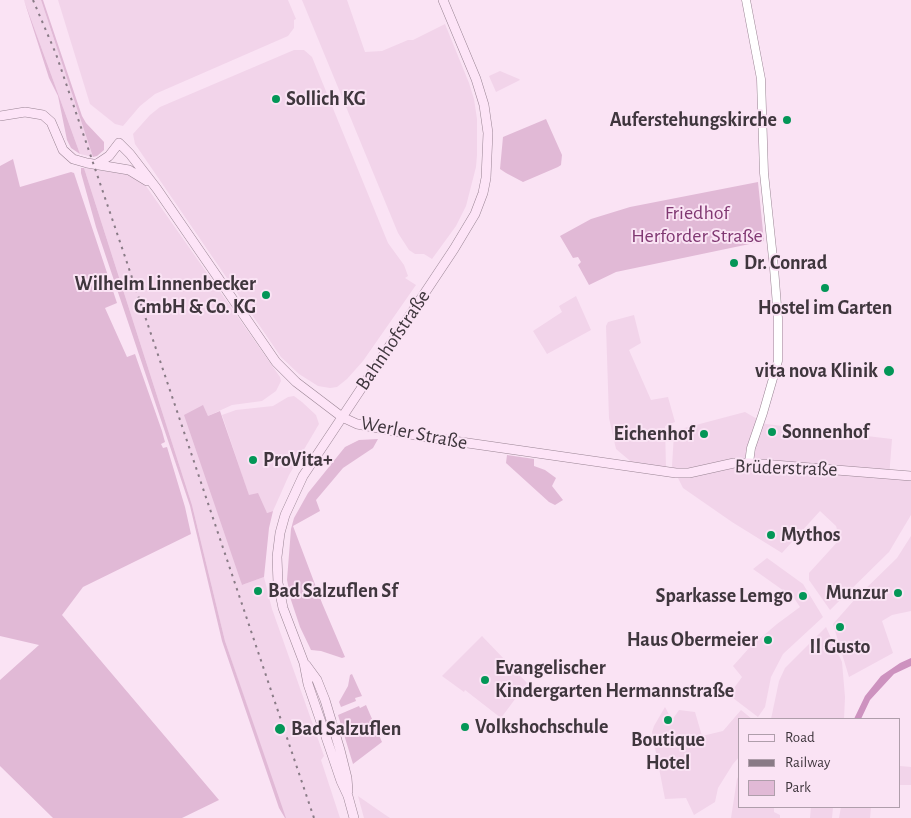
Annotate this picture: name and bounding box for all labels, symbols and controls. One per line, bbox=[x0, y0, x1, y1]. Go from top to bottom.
place label: Sollich KG bbox=[286, 87, 366, 111]
marker: Sollich KG bbox=[270, 93, 282, 105]
place label: Auferstehungskirche bbox=[610, 108, 777, 132]
marker: Auferstehungskirche bbox=[781, 114, 793, 126]
park label: Friedhof Herforder Straße bbox=[631, 201, 763, 248]
place label: Dr. Conrad bbox=[744, 251, 827, 275]
marker: Dr. Conrad bbox=[728, 257, 740, 269]
place label: Wilhelm Linnenbecker GmbH & Co. KG bbox=[75, 272, 256, 319]
marker: Hostel im Garten bbox=[819, 282, 831, 294]
street label: Bahnhofstraße bbox=[351, 285, 435, 395]
marker: Wilhelm Linnenbecker GmbH & Co. KG bbox=[260, 289, 272, 301]
place label: Hostel im Garten bbox=[758, 296, 892, 320]
place label: vita nova Klinik bbox=[755, 359, 878, 383]
marker: vita nova Klinik bbox=[882, 364, 896, 378]
street label: Werler Straße bbox=[359, 411, 469, 455]
place label: Sonnenhof bbox=[782, 420, 869, 444]
place label: Eichenhof bbox=[614, 422, 694, 446]
marker: Sonnenhof bbox=[766, 426, 778, 438]
marker: Eichenhof bbox=[698, 428, 710, 440]
place label: ProVita+ bbox=[263, 448, 333, 472]
marker: ProVita+ bbox=[247, 454, 259, 466]
street label: Brüderstraße bbox=[734, 454, 838, 482]
place label: Mythos bbox=[781, 523, 841, 547]
marker: Mythos bbox=[765, 529, 777, 541]
place label: Bad Salzuflen Sf bbox=[268, 579, 398, 603]
place label: Munzur bbox=[826, 581, 888, 605]
place label: Sparkasse Lemgo bbox=[655, 584, 793, 608]
marker: Bad Salzuflen Sf bbox=[252, 585, 264, 597]
marker: Munzur bbox=[892, 587, 904, 599]
marker: Sparkasse Lemgo bbox=[797, 590, 809, 602]
marker: Il Gusto bbox=[834, 621, 846, 633]
place label: Haus Obermeier bbox=[627, 628, 758, 652]
marker: Haus Obermeier bbox=[762, 634, 774, 646]
place label: Il Gusto bbox=[810, 635, 870, 659]
place label: Evangelischer Kindergarten Hermannstraße bbox=[495, 656, 734, 703]
marker: Evangelischer Kindergarten Hermannstraße bbox=[479, 674, 491, 686]
marker: Boutique Hotel bbox=[662, 714, 674, 726]
place label: Volkshochschule bbox=[475, 715, 608, 739]
place label: Bad Salzuflen bbox=[291, 717, 401, 741]
legend bbox=[738, 718, 901, 808]
marker: Volkshochschule bbox=[459, 721, 471, 733]
marker: Bad Salzuflen bbox=[273, 722, 287, 736]
place label: Boutique Hotel bbox=[631, 728, 705, 775]
text: Road bbox=[785, 730, 815, 745]
text: Railway bbox=[785, 755, 830, 770]
text: Park bbox=[785, 780, 811, 795]

